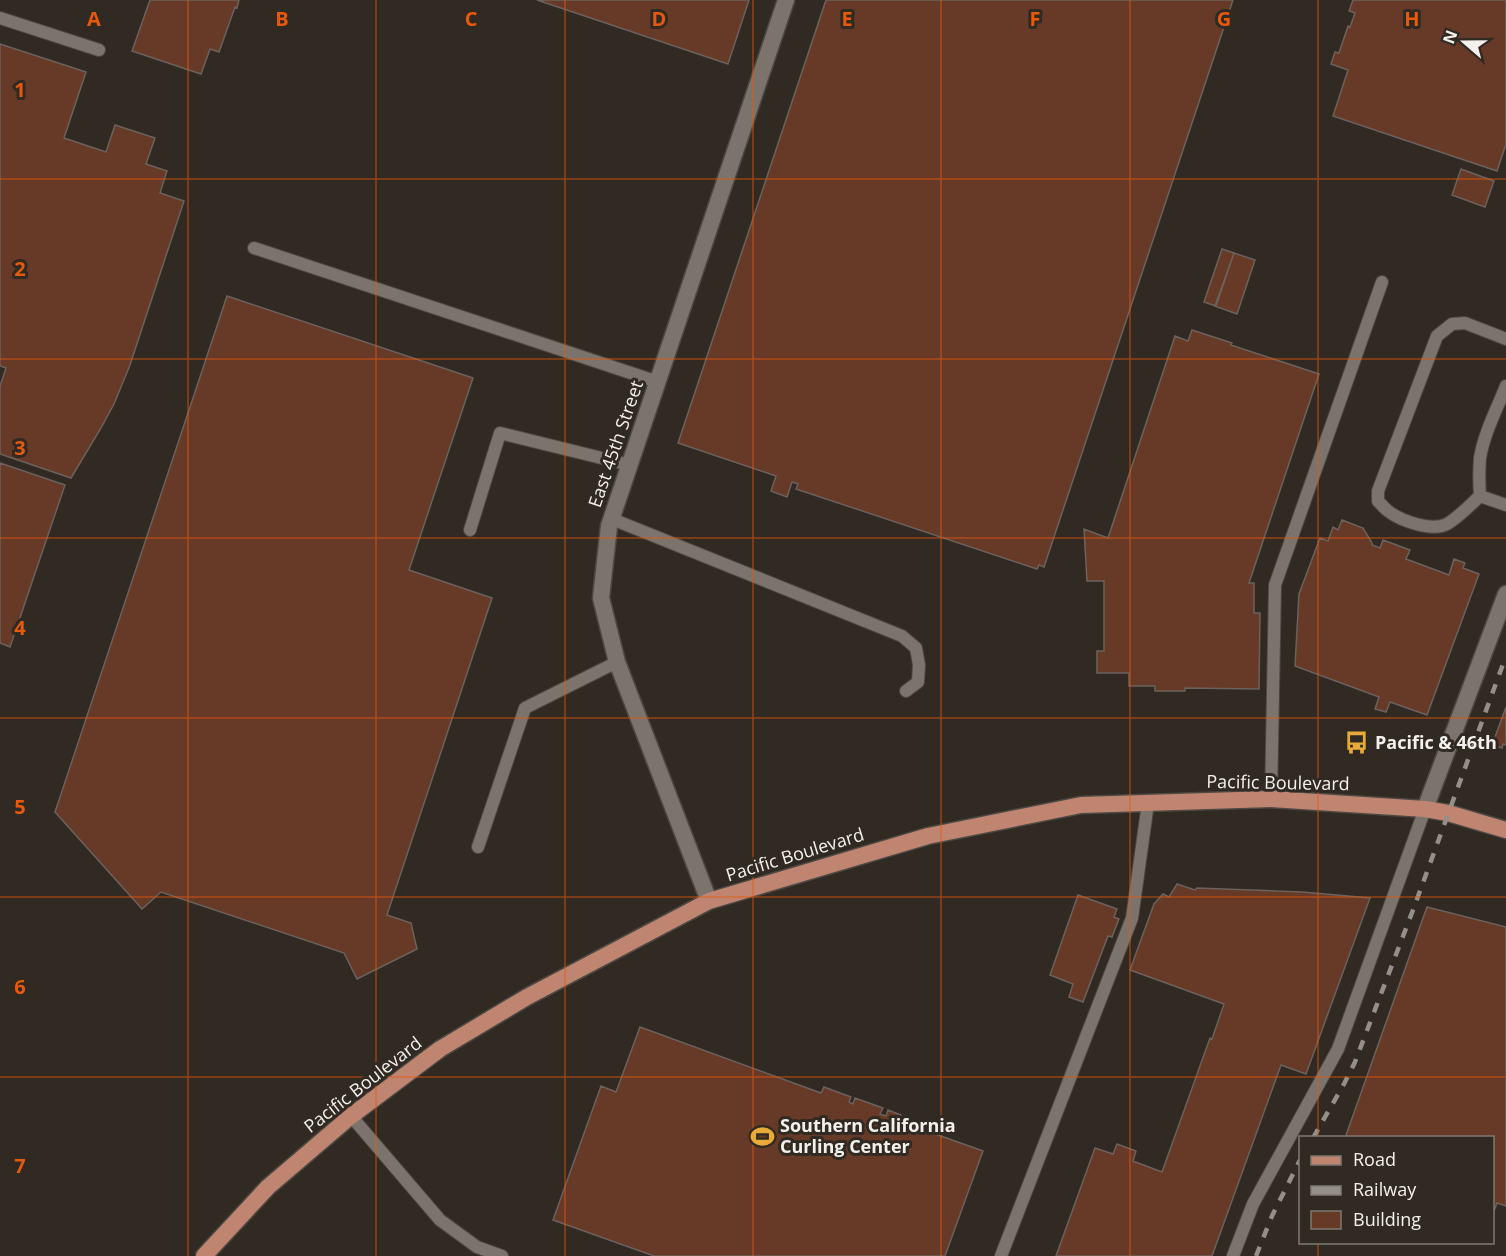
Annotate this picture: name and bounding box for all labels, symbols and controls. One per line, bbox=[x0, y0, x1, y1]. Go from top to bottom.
text: A bbox=[87, 5, 101, 32]
text: B bbox=[275, 5, 289, 32]
text: C bbox=[465, 5, 478, 32]
text: D bbox=[652, 5, 666, 32]
text: E bbox=[841, 5, 853, 32]
text: F bbox=[1030, 5, 1040, 32]
text: G bbox=[1217, 5, 1231, 32]
text: H bbox=[1404, 5, 1420, 32]
north arrow bbox=[1434, 12, 1494, 72]
text: N bbox=[1437, 27, 1462, 47]
text: 1 bbox=[14, 76, 26, 103]
text: 2 bbox=[14, 255, 26, 282]
street label: East 45th Street bbox=[582, 377, 648, 510]
text: 3 bbox=[14, 434, 26, 461]
text: 4 bbox=[14, 614, 26, 641]
bus stop icon: Pacific & 46th bbox=[1344, 730, 1370, 756]
place label: Pacific & 46th bbox=[1375, 730, 1497, 754]
street label: Pacific Boulevard bbox=[1206, 769, 1350, 795]
text: 5 bbox=[14, 793, 26, 820]
street label: Pacific Boulevard bbox=[723, 822, 867, 886]
text: 6 bbox=[14, 973, 26, 1000]
street label: Pacific Boulevard bbox=[298, 1031, 426, 1138]
place label: Southern California Curling Center bbox=[780, 1113, 956, 1158]
sports icon: Southern California Curling Center bbox=[749, 1123, 775, 1149]
legend bbox=[1299, 1136, 1494, 1244]
text: Road bbox=[1353, 1147, 1396, 1171]
text: 7 bbox=[14, 1152, 26, 1179]
text: Railway bbox=[1353, 1177, 1417, 1201]
text: Building bbox=[1353, 1207, 1421, 1231]

